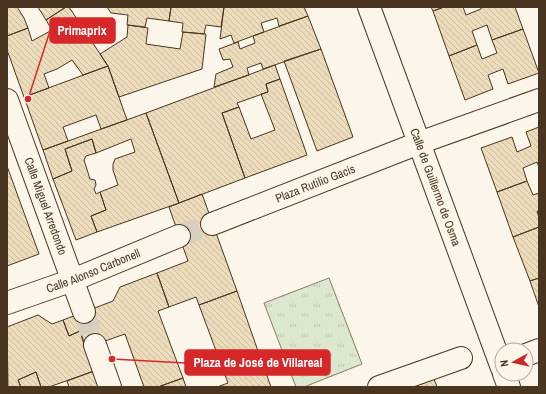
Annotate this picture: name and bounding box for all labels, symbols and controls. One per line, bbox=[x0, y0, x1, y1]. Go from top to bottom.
callout: Primaprix bbox=[50, 18, 115, 43]
text: Primaprix bbox=[57, 22, 107, 39]
street label: Calle de Guillermo de Osma bbox=[406, 126, 465, 249]
street label: Calle Miguel Arredondo bbox=[20, 155, 71, 257]
street label: Plaza Rutilio Gacis bbox=[273, 161, 358, 206]
street label: Calle Alonso Carbonell bbox=[44, 245, 143, 297]
north arrow bbox=[494, 342, 534, 382]
callout: Plaza de José de Villareal bbox=[185, 350, 330, 375]
text: Plaza de José de Villareal bbox=[193, 354, 323, 371]
text: N bbox=[497, 359, 511, 368]

